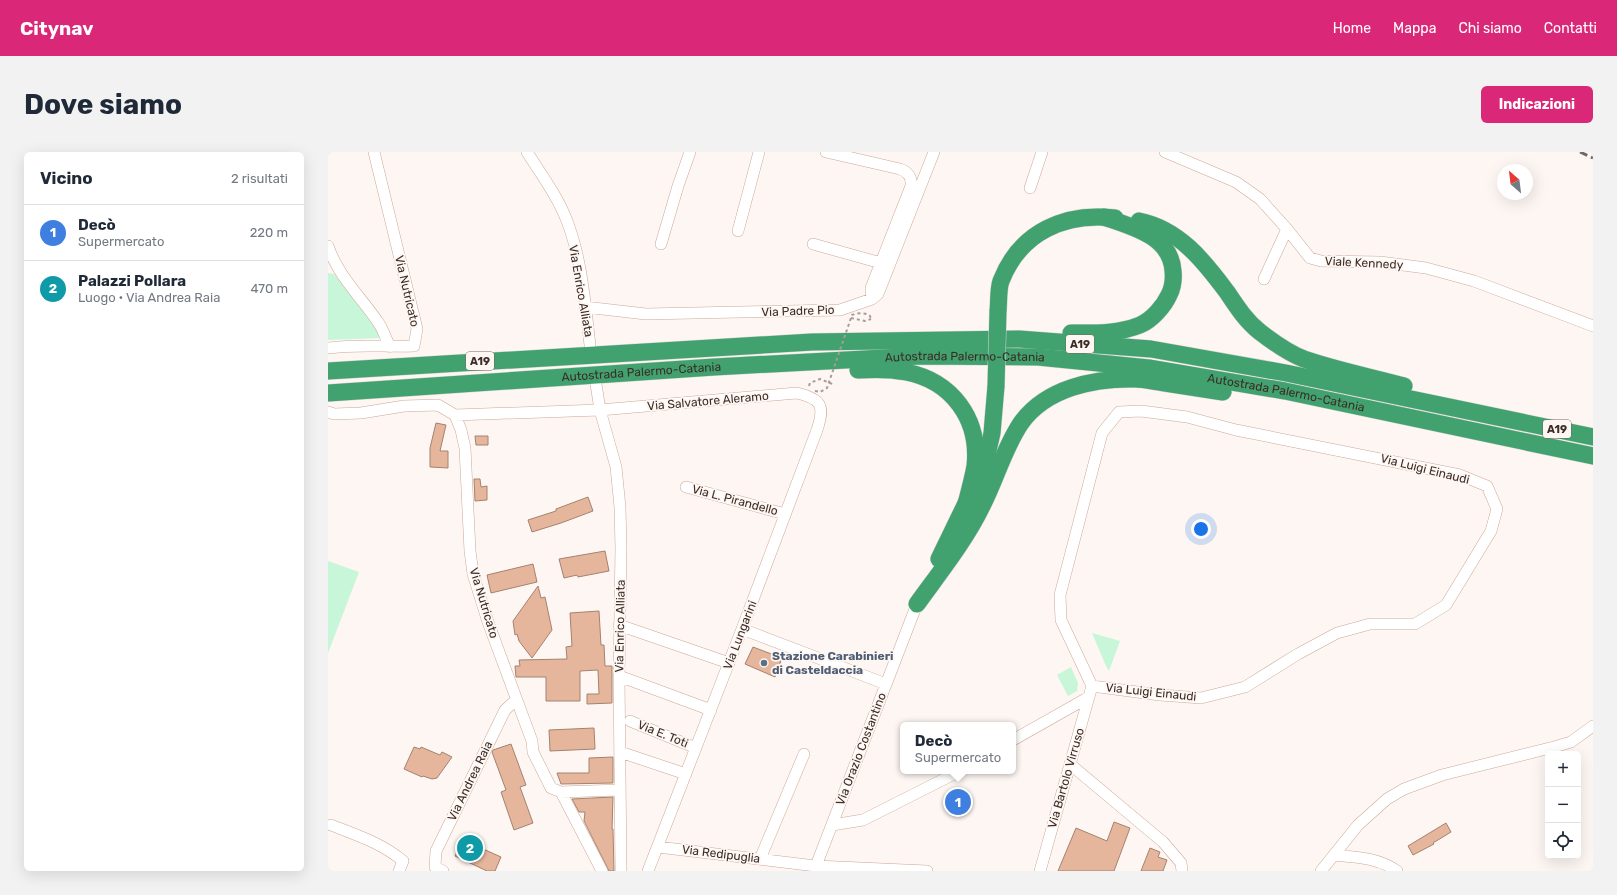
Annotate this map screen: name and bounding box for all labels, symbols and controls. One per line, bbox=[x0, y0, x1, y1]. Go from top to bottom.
text: Citynav bbox=[20, 17, 93, 40]
text: Home bbox=[1333, 20, 1371, 37]
text: Mappa bbox=[1393, 20, 1436, 37]
text: Chi siamo bbox=[1458, 20, 1522, 37]
text: Contatti bbox=[1544, 20, 1597, 37]
button: Indicazioni bbox=[1481, 86, 1593, 123]
text: Dove siamo bbox=[24, 88, 182, 121]
north arrow bbox=[1497, 164, 1533, 200]
text: Vicino bbox=[40, 168, 93, 188]
text: 2 risultati bbox=[231, 171, 288, 186]
text: Decò bbox=[78, 216, 116, 234]
text: 1 bbox=[50, 225, 56, 240]
text: 220 m bbox=[250, 225, 288, 240]
text: Supermercato bbox=[78, 234, 164, 249]
street label: Via Enrico Alliata bbox=[566, 244, 596, 338]
street label: Via Nutricato bbox=[392, 254, 422, 328]
street label: Viale Kennedy bbox=[1324, 254, 1404, 272]
text: Palazzi Pollara bbox=[78, 272, 186, 290]
text: 2 bbox=[49, 281, 57, 296]
text: 470 m bbox=[250, 281, 288, 296]
text: Luogo · Via Andrea Raia bbox=[78, 290, 220, 305]
street label: Via Padre Pio bbox=[761, 303, 835, 319]
road number: A19 bbox=[1066, 335, 1094, 353]
street label: Autostrada Palermo-Catania bbox=[885, 349, 1045, 365]
road number: A19 bbox=[466, 352, 494, 370]
street label: Autostrada Palermo-Catania bbox=[561, 360, 721, 384]
street label: Autostrada Palermo-Catania bbox=[1206, 371, 1366, 415]
street label: Via Salvatore Aleramo bbox=[647, 389, 769, 413]
road number: A19 bbox=[1543, 420, 1571, 438]
street label: Via Luigi Einaudi bbox=[1379, 451, 1471, 487]
street label: Via L. Pirandello bbox=[690, 482, 780, 518]
your location bbox=[1191, 519, 1211, 539]
street label: Via Nutricato bbox=[467, 566, 501, 640]
street label: Via Enrico Alliata bbox=[612, 579, 628, 673]
street label: Via Lungarini bbox=[720, 598, 760, 671]
place label: Stazione Carabinieri di Casteldaccia bbox=[772, 649, 894, 677]
marker: Stazione Carabinieri di Casteldaccia bbox=[759, 658, 769, 668]
street label: Via Luigi Einaudi bbox=[1105, 680, 1197, 704]
street label: Via Orazio Costantino bbox=[833, 691, 889, 807]
street label: Via E. Toti bbox=[636, 717, 690, 751]
popup bbox=[900, 722, 1016, 774]
street label: Via Bartolo Virruso bbox=[1045, 726, 1087, 830]
text: Decò bbox=[915, 732, 952, 750]
street label: Via Andrea Raia bbox=[445, 739, 495, 823]
text: Supermercato bbox=[915, 750, 1001, 765]
map controls bbox=[1545, 751, 1581, 859]
button: + bbox=[1545, 751, 1581, 787]
pin: 1 bbox=[945, 787, 971, 817]
button: − bbox=[1545, 787, 1581, 823]
button: locate bbox=[1545, 823, 1581, 859]
pin: 2 bbox=[457, 833, 483, 863]
street label: Via Redipuglia bbox=[681, 842, 761, 866]

